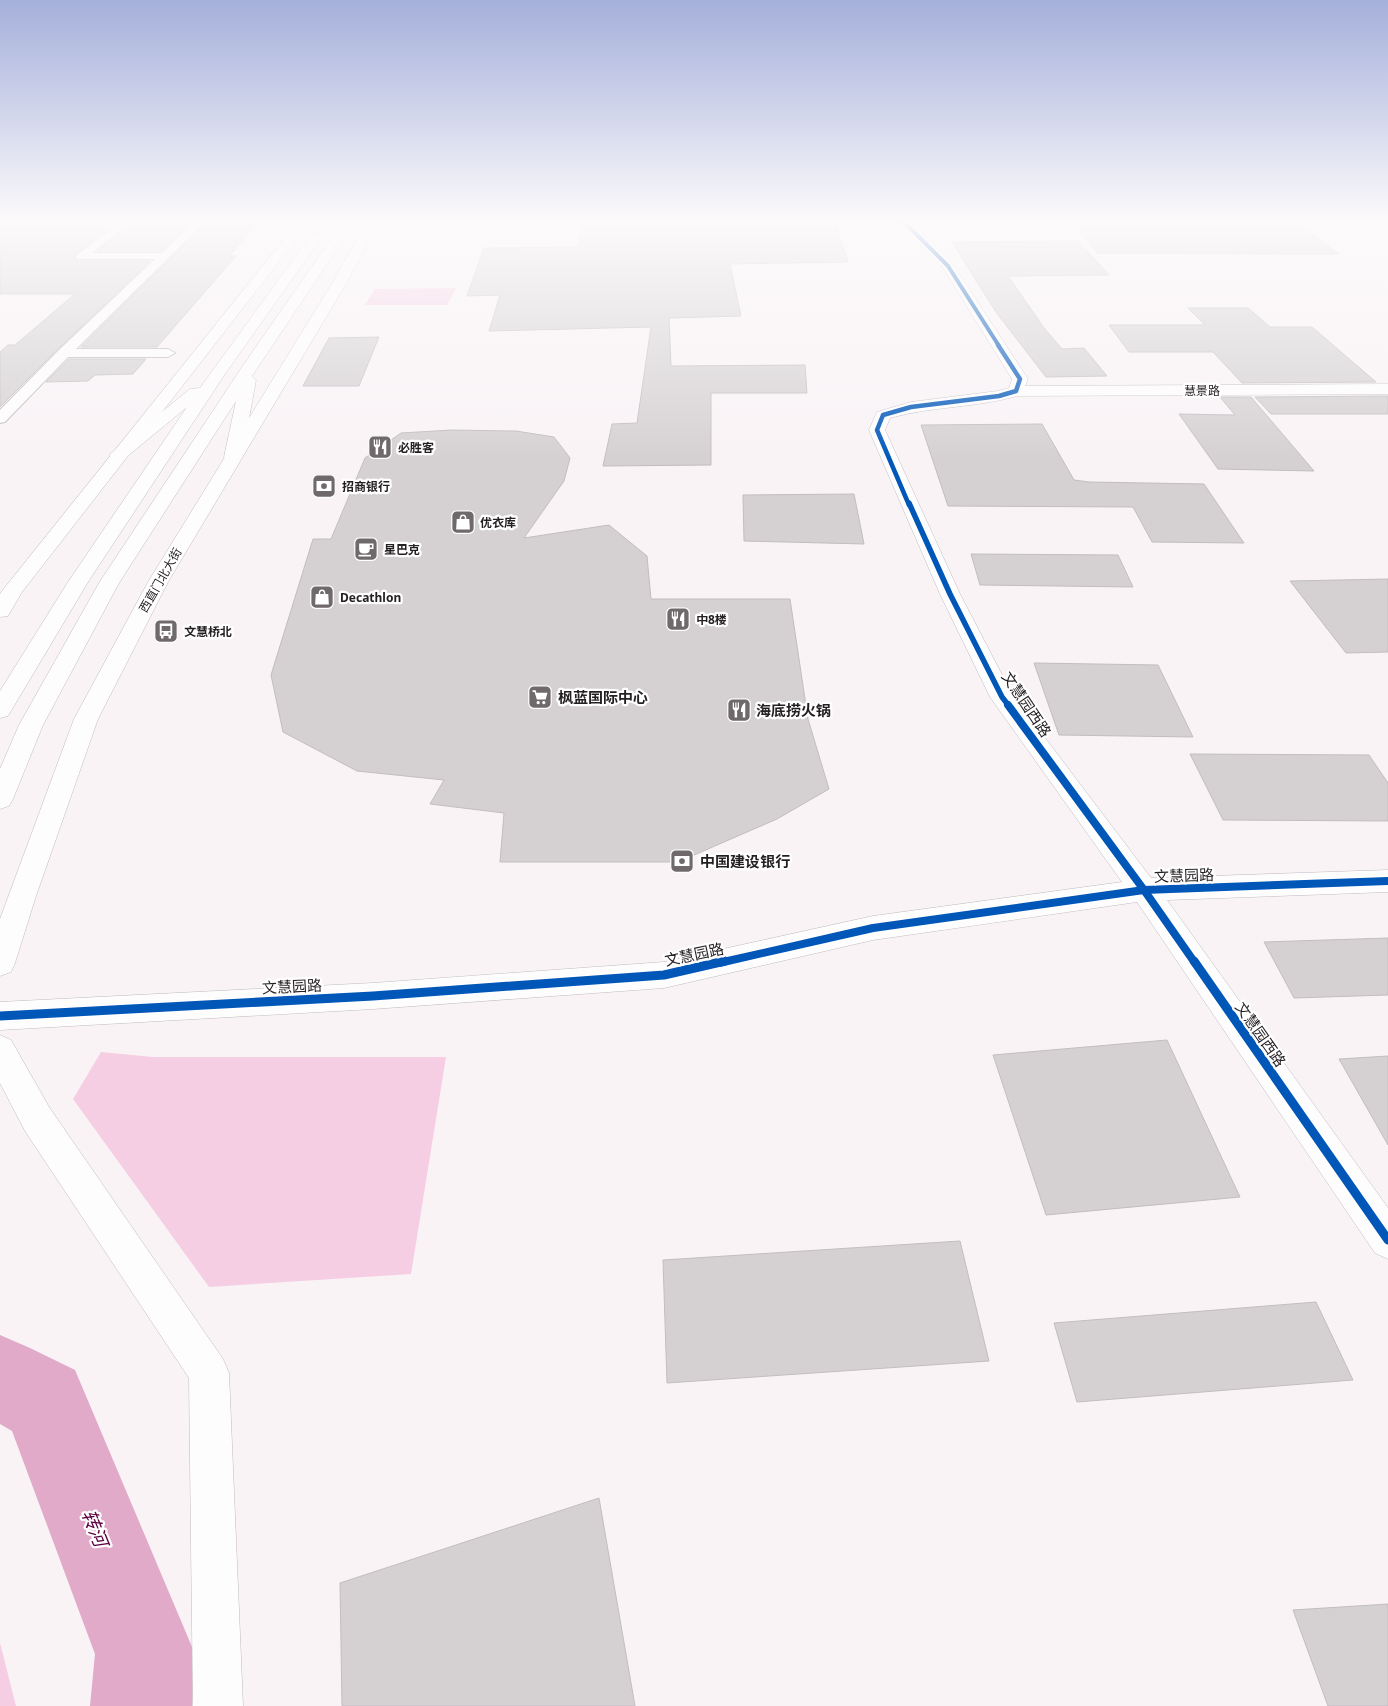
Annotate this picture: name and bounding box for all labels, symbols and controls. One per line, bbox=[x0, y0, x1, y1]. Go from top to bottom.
street label: 慧景路 bbox=[1184, 382, 1220, 399]
restaurant icon: 必胜客 bbox=[367, 434, 393, 460]
place label: 必胜客 bbox=[398, 439, 434, 456]
bank icon: 招商银行 bbox=[311, 473, 337, 499]
place label: 招商银行 bbox=[342, 478, 390, 495]
shop icon: 优衣库 bbox=[450, 509, 476, 535]
place label: 优衣库 bbox=[480, 514, 516, 531]
cafe icon: 星巴克 bbox=[353, 536, 379, 562]
place label: 星巴克 bbox=[384, 541, 420, 558]
street label: 西直门北大街 bbox=[135, 545, 185, 615]
shop icon: Decathlon bbox=[309, 584, 335, 610]
place label: Decathlon bbox=[340, 589, 401, 606]
restaurant icon: 中8楼 bbox=[665, 606, 691, 632]
place label: 中8楼 bbox=[696, 611, 727, 628]
bus stop icon: 文慧桥北 bbox=[153, 618, 179, 644]
place label: 文慧桥北 bbox=[184, 623, 232, 640]
street label: 文慧园西路 bbox=[998, 667, 1056, 741]
supermarket icon: 枫蓝国际中心 bbox=[527, 684, 553, 710]
place label: 枫蓝国际中心 bbox=[558, 687, 648, 707]
restaurant icon: 海底捞火锅 bbox=[726, 697, 752, 723]
place label: 海底捞火锅 bbox=[756, 700, 831, 720]
bank icon: 中国建设银行 bbox=[669, 848, 695, 874]
place label: 中国建设银行 bbox=[700, 851, 790, 871]
street label: 文慧园路 bbox=[1154, 864, 1214, 886]
street label: 文慧园路 bbox=[663, 938, 725, 970]
street label: 文慧园路 bbox=[262, 974, 322, 998]
street label: 文慧园西路 bbox=[1231, 998, 1291, 1070]
water label: 转河 bbox=[76, 1506, 116, 1554]

